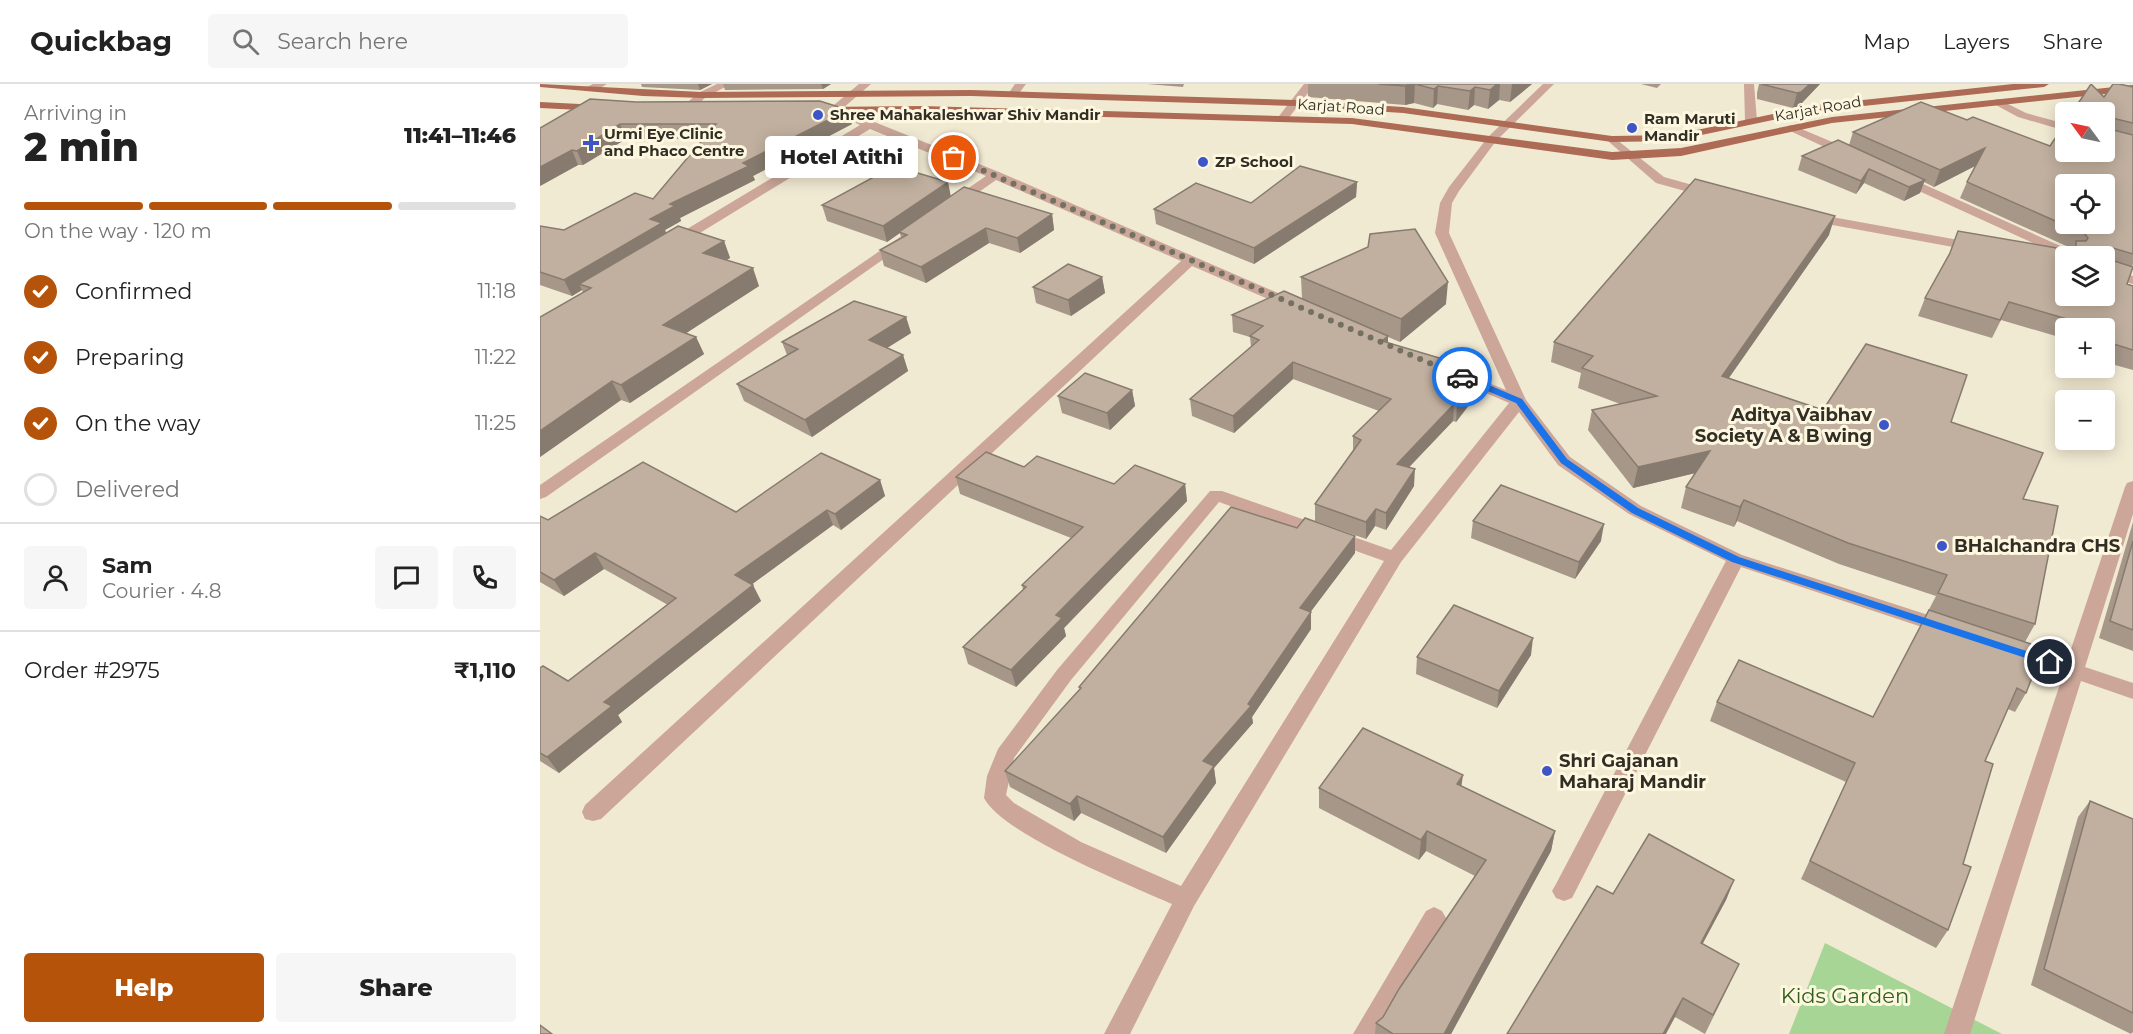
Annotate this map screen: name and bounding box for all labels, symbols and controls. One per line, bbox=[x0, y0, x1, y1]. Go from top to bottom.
search box bbox=[208, 14, 628, 68]
text: Quickbag bbox=[30, 24, 172, 58]
icon: search bbox=[229, 25, 262, 58]
text: Search here bbox=[277, 28, 408, 55]
text: Map bbox=[1863, 29, 1910, 54]
text: Layers bbox=[1943, 29, 2010, 54]
text: Share bbox=[2043, 29, 2103, 54]
street label: Karjat Road bbox=[1773, 92, 1863, 125]
street label: Karjat Road bbox=[1297, 94, 1385, 119]
text: Arriving in bbox=[24, 101, 127, 125]
north arrow bbox=[2055, 102, 2115, 162]
map controls bbox=[2055, 102, 2115, 450]
place label: Shree Mahakaleshwar Shiv Mandir bbox=[830, 105, 1101, 124]
marker: Shree Mahakaleshwar Shiv Mandir bbox=[811, 108, 825, 122]
place label: Ram Maruti Mandir bbox=[1644, 109, 1736, 145]
marker: Ram Maruti Mandir bbox=[1625, 121, 1639, 135]
text: 11:41–11:46 bbox=[404, 122, 516, 149]
text: 2 min bbox=[24, 123, 139, 171]
place label: Urmi Eye Clinic and Phaco Centre bbox=[604, 124, 745, 160]
pin bbox=[928, 132, 979, 183]
marker: Urmi Eye Clinic and Phaco Centre bbox=[582, 134, 600, 152]
callout: Hotel Atithi bbox=[765, 137, 918, 179]
icon: bag bbox=[937, 141, 970, 174]
text: Hotel Atithi bbox=[780, 145, 903, 169]
place label: ZP School bbox=[1215, 152, 1293, 171]
marker: ZP School bbox=[1196, 155, 1210, 169]
button: locate bbox=[2055, 174, 2115, 234]
text: On the way · 120 m bbox=[24, 219, 212, 243]
button: layers bbox=[2055, 246, 2115, 306]
icon: check bbox=[24, 275, 57, 308]
text: Confirmed bbox=[75, 278, 192, 305]
text: 11:18 bbox=[477, 279, 516, 303]
button: + bbox=[2055, 318, 2115, 378]
icon: check bbox=[24, 341, 57, 374]
text: Preparing bbox=[75, 344, 184, 371]
text: 11:22 bbox=[475, 345, 516, 369]
courier bbox=[1432, 347, 1492, 407]
icon: car bbox=[1446, 361, 1479, 394]
button: − bbox=[2055, 390, 2115, 450]
place label: Aditya Vaibhav Society A & B wing bbox=[1695, 404, 1872, 447]
icon: check bbox=[24, 407, 57, 440]
text: On the way bbox=[75, 410, 200, 437]
text: 11:25 bbox=[475, 411, 516, 435]
marker: Aditya Vaibhav Society A & B wing bbox=[1877, 418, 1891, 432]
text: Delivered bbox=[75, 476, 180, 503]
place label: BHalchandra CHS bbox=[1954, 535, 2120, 557]
marker: BHalchandra CHS bbox=[1935, 539, 1949, 553]
button: person bbox=[24, 546, 87, 609]
button: chat bbox=[375, 546, 438, 609]
button: phone bbox=[453, 546, 516, 609]
text: Sam bbox=[102, 552, 153, 579]
text: Courier · 4.8 bbox=[102, 579, 221, 603]
pin bbox=[2024, 636, 2075, 687]
icon: home bbox=[2033, 645, 2066, 678]
text: Order #2975 bbox=[24, 657, 160, 684]
text: ₹1,110 bbox=[454, 657, 516, 684]
place label: Shri Gajanan Maharaj Mandir bbox=[1559, 750, 1706, 793]
marker: Shri Gajanan Maharaj Mandir bbox=[1540, 764, 1554, 778]
button: Help bbox=[24, 953, 264, 1022]
button: Share bbox=[276, 953, 516, 1022]
park label: Kids Garden bbox=[1781, 983, 1909, 1008]

